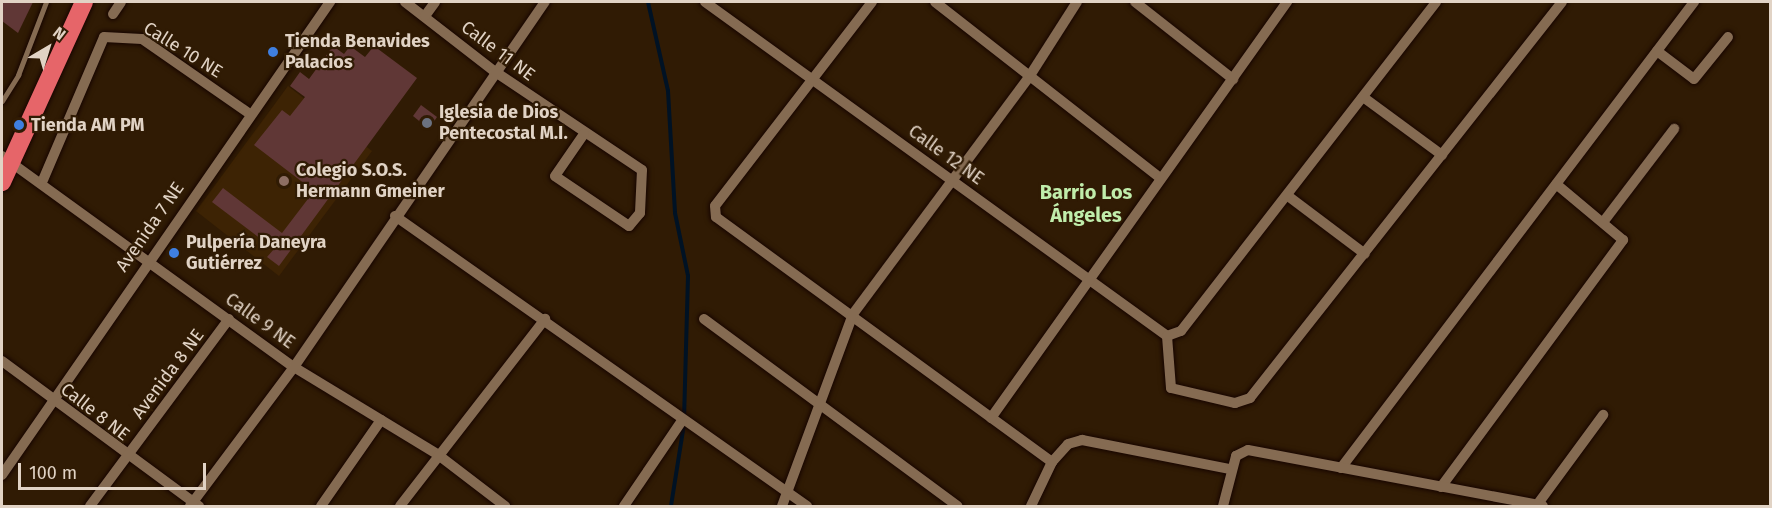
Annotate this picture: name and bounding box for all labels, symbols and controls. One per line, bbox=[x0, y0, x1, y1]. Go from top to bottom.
street label: Calle 11 NE bbox=[457, 16, 539, 86]
street label: Calle 10 NE bbox=[140, 17, 226, 83]
north arrow bbox=[18, 18, 78, 78]
text: N bbox=[49, 23, 69, 44]
place label: Tienda Benavides Palacios bbox=[285, 31, 430, 74]
marker: Tienda Benavides Palacios bbox=[266, 45, 280, 59]
place label: Iglesia de Dios Pentecostal M.I. bbox=[439, 102, 568, 144]
place label: Tienda AM PM bbox=[31, 114, 144, 136]
marker: Iglesia de Dios Pentecostal M.I. bbox=[420, 116, 434, 130]
marker: Tienda AM PM bbox=[12, 118, 26, 132]
street label: Calle 12 NE bbox=[904, 120, 988, 190]
place label: Colegio S.O.S. Hermann Gmeiner bbox=[296, 160, 445, 202]
marker: Colegio S.O.S. Hermann Gmeiner bbox=[277, 174, 291, 188]
street label: Avenida 7 NE bbox=[111, 178, 189, 276]
district label: Barrio Los Ángeles bbox=[1040, 181, 1132, 228]
place label: Pulpería Daneyra Gutiérrez bbox=[186, 232, 326, 274]
marker: Pulpería Daneyra Gutiérrez bbox=[167, 246, 181, 260]
street label: Calle 9 NE bbox=[221, 289, 299, 353]
street label: Avenida 8 NE bbox=[127, 325, 209, 423]
street label: Calle 8 NE bbox=[56, 379, 134, 445]
scale bar bbox=[21, 451, 208, 489]
text: 100 m bbox=[29, 462, 77, 484]

